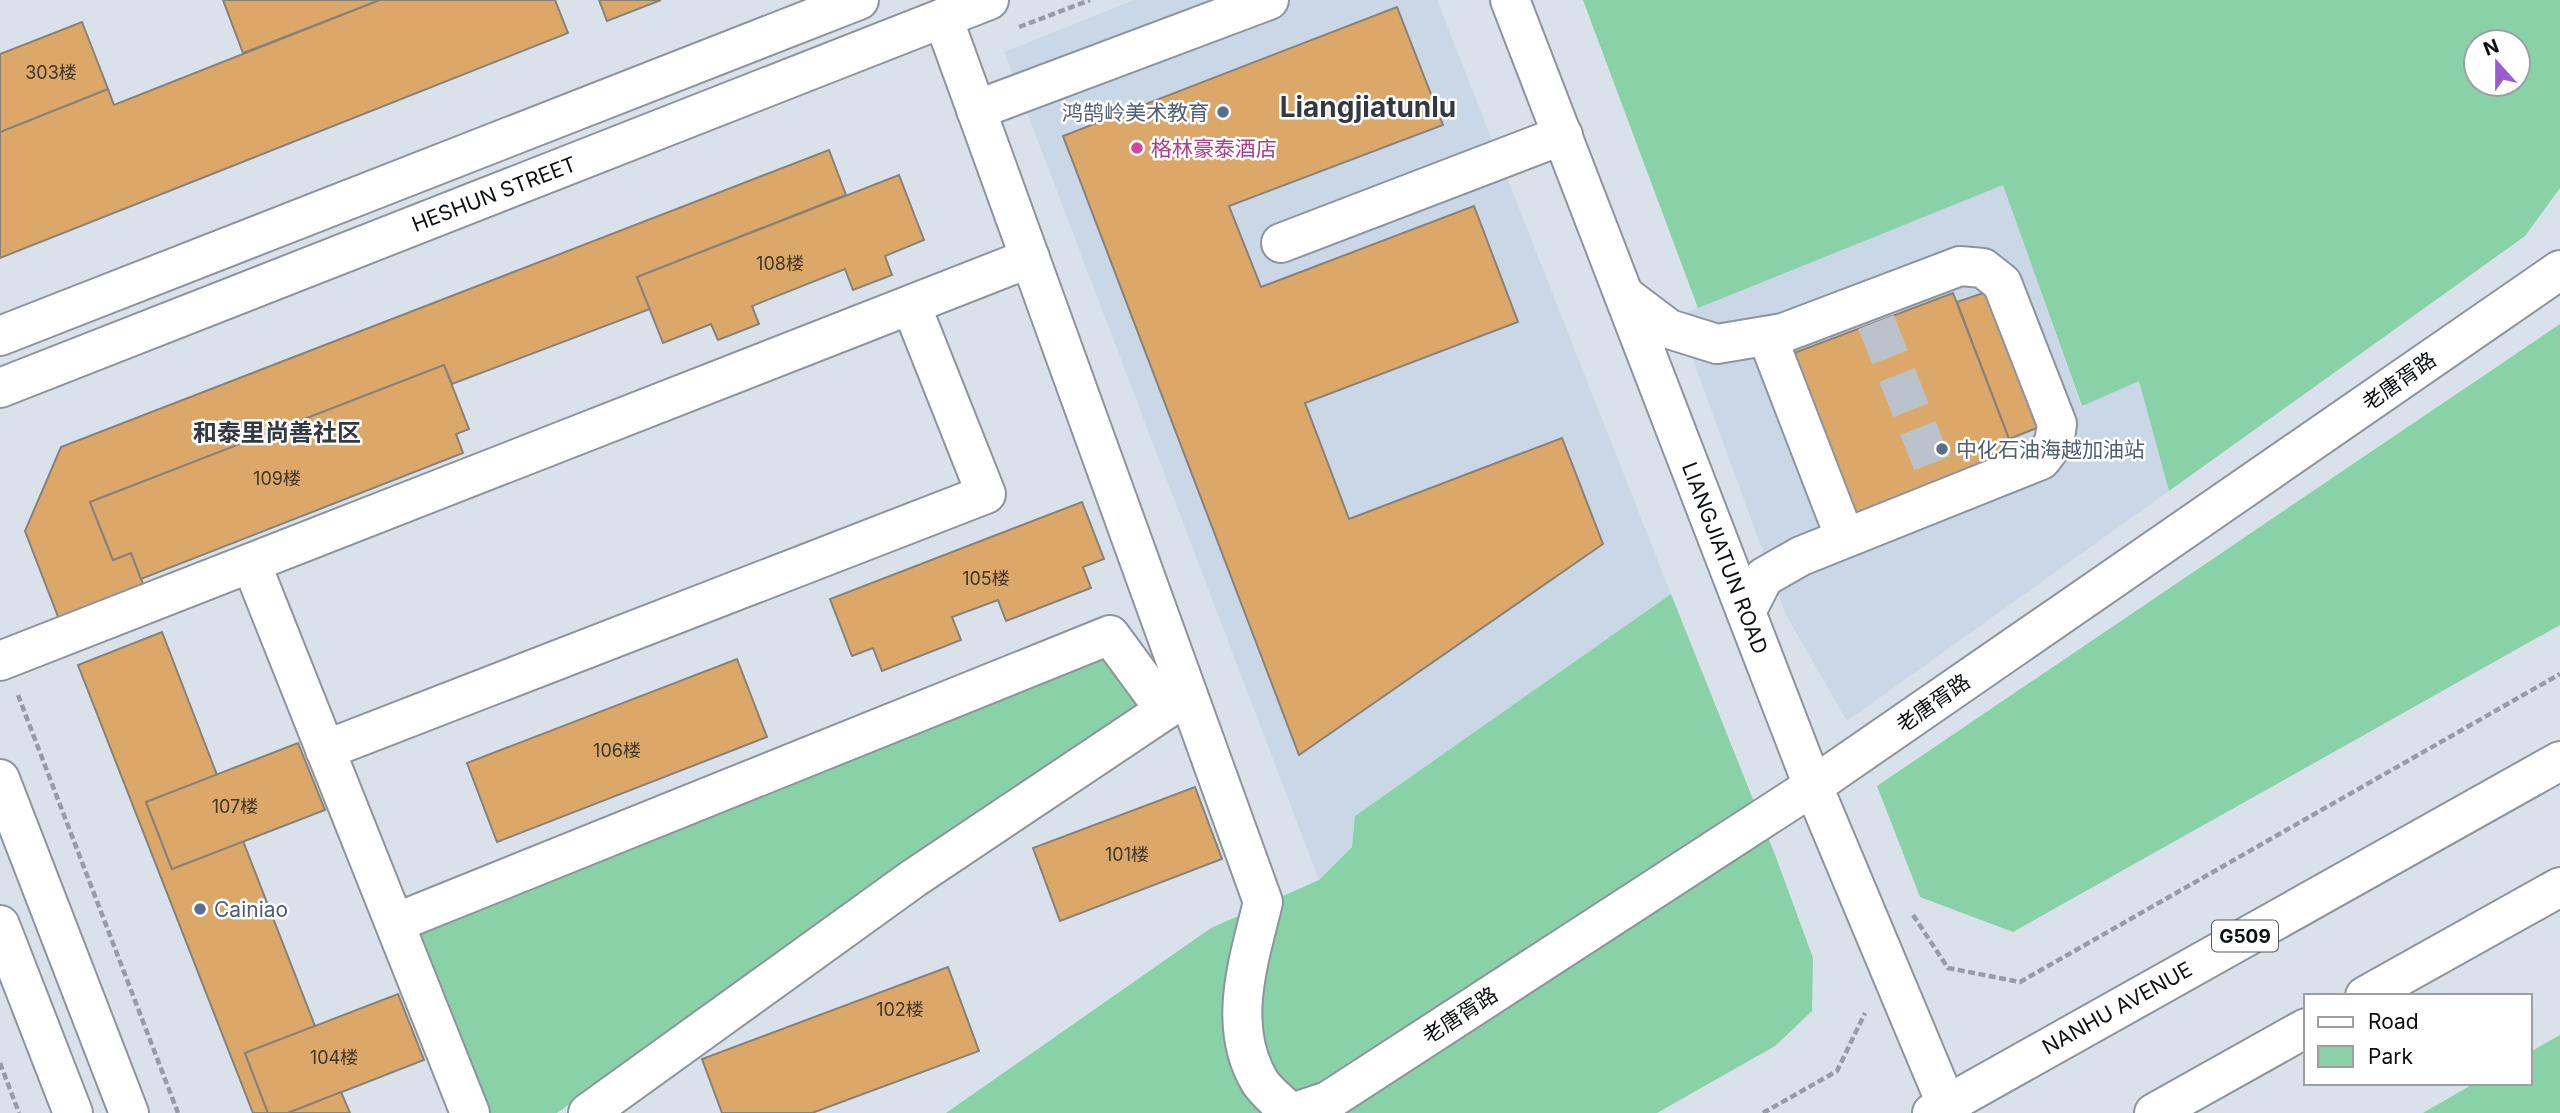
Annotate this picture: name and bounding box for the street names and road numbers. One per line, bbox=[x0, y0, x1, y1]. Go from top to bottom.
street label: HESHUN STREET bbox=[408, 151, 580, 237]
street label: 老唐胥路 bbox=[2357, 347, 2441, 415]
street label: LIANGJIATUN ROAD bbox=[1677, 459, 1773, 657]
street label: 老唐胥路 bbox=[1891, 669, 1975, 737]
road number: G509 bbox=[2212, 920, 2278, 952]
street label: NANHU AVENUE bbox=[2038, 956, 2196, 1060]
street label: 老唐胥路 bbox=[1418, 982, 1502, 1048]

